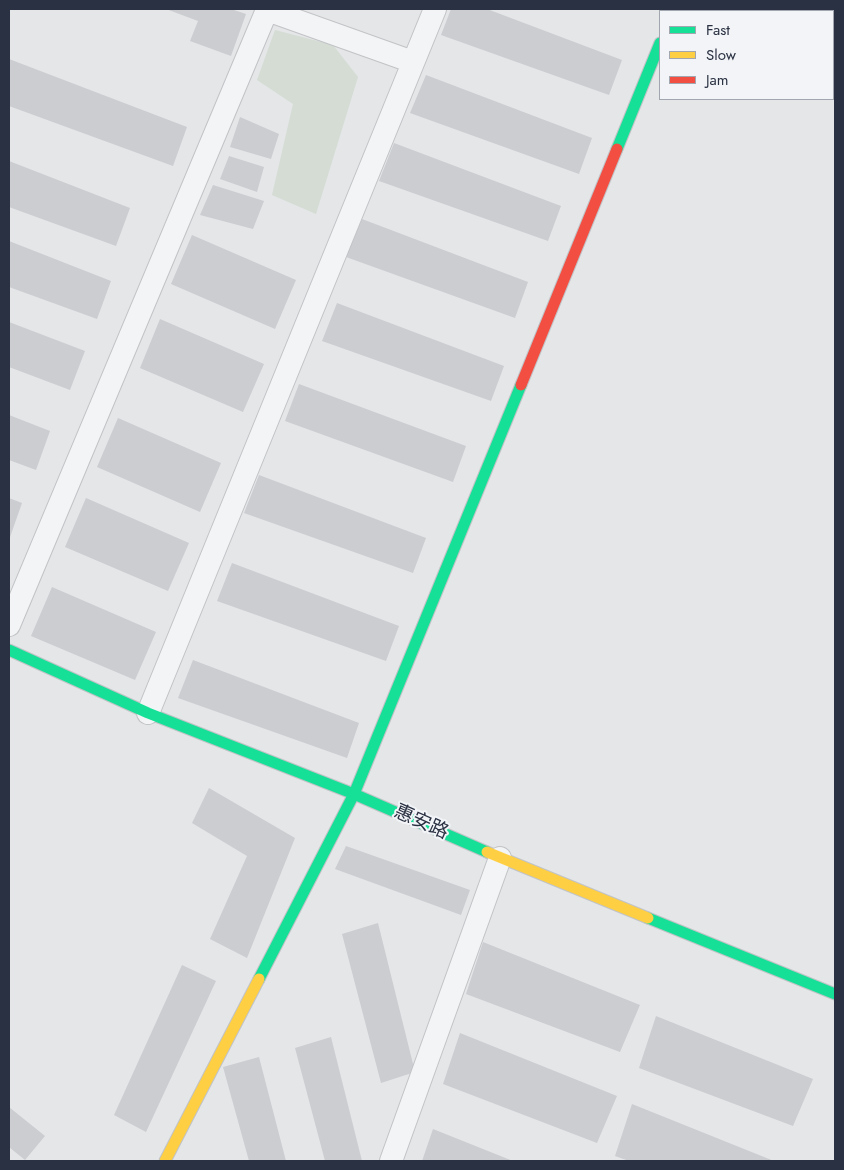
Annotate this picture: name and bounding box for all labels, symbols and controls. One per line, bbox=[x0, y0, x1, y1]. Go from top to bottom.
legend bbox=[659, 10, 834, 100]
text: Fast bbox=[706, 19, 730, 41]
text: Slow bbox=[706, 44, 736, 66]
text: Jam bbox=[706, 69, 729, 91]
street label: 惠安路 bbox=[390, 801, 452, 845]

